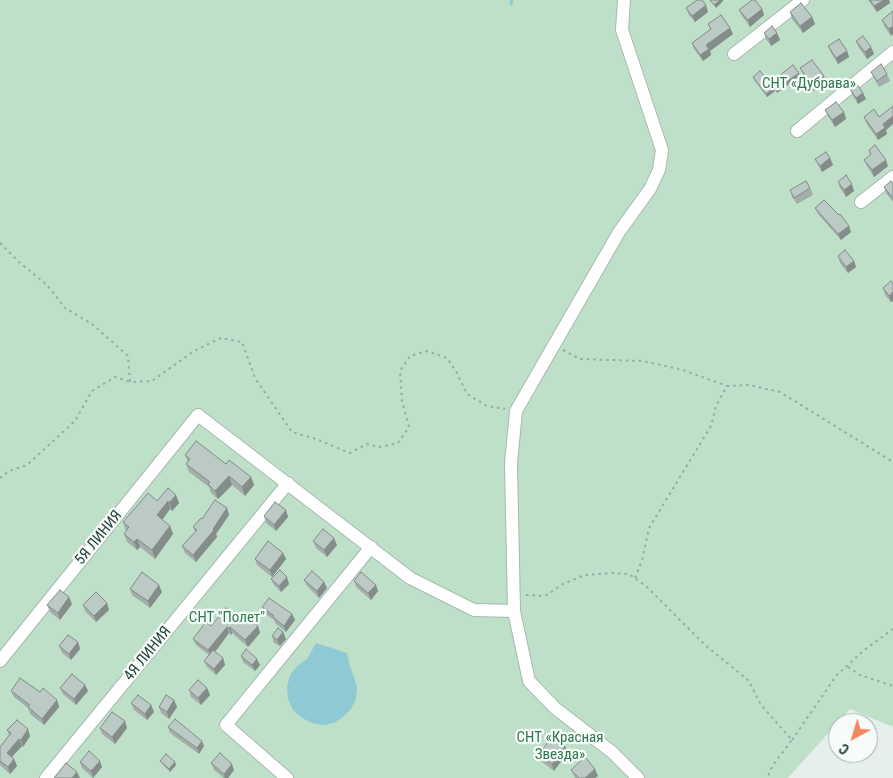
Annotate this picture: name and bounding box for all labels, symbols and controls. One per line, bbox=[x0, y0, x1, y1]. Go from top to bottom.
park label: СНТ «Дубрава» bbox=[762, 75, 856, 93]
street label: 5Я ЛИНИЯ bbox=[72, 507, 126, 569]
park label: СНТ "Полет" bbox=[189, 609, 265, 627]
street label: 4Я ЛИНИЯ bbox=[121, 623, 175, 685]
north arrow bbox=[828, 713, 878, 763]
park label: СНТ «Красная Звезда» bbox=[517, 729, 603, 764]
text: С bbox=[836, 740, 852, 758]

